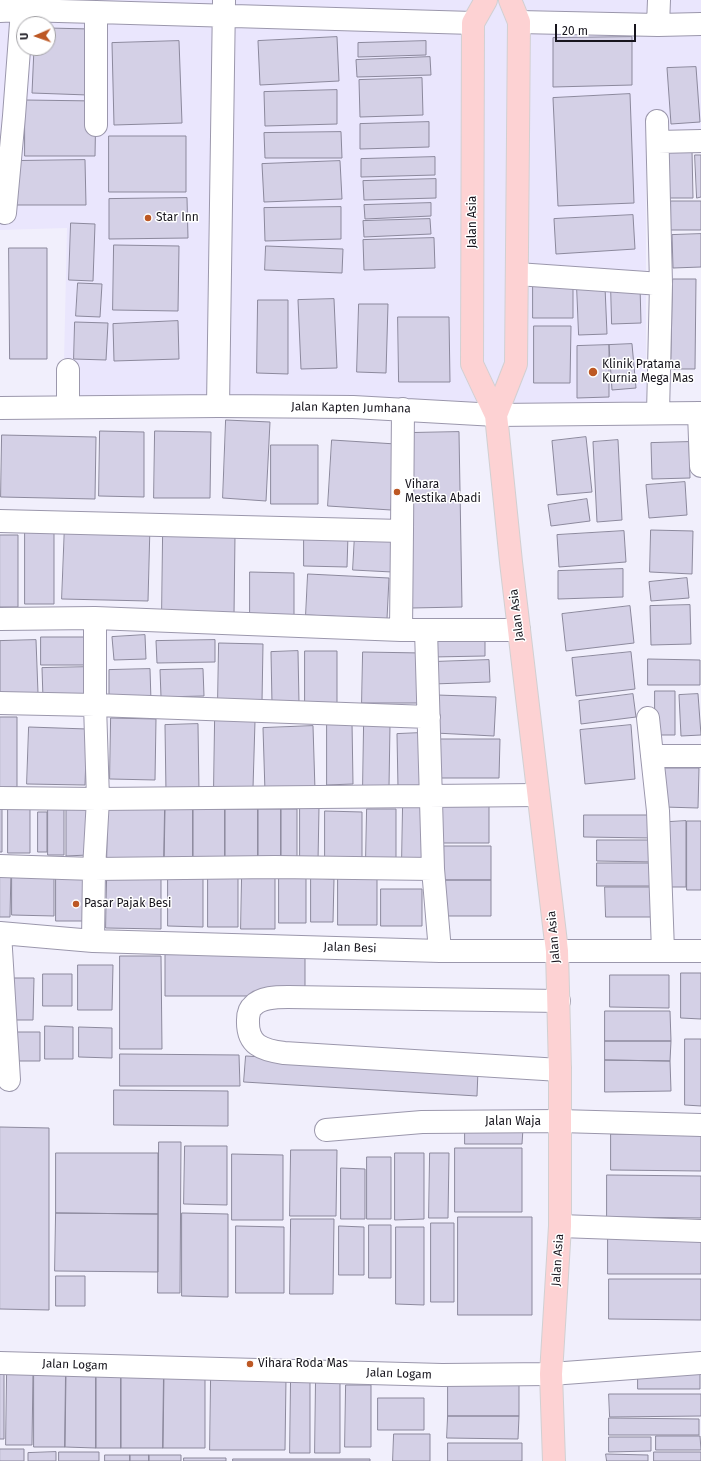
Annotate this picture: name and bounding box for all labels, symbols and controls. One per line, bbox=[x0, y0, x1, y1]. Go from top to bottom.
north arrow bbox=[16, 16, 56, 56]
scale bar bbox=[557, 16, 638, 42]
text: 20 m bbox=[562, 24, 588, 38]
text: U bbox=[18, 33, 31, 40]
street label: Jalan Asia bbox=[466, 196, 480, 248]
place label: Star Inn bbox=[156, 211, 199, 225]
marker: Star Inn bbox=[143, 213, 153, 223]
place label: Klinik Pratama Kurnia Mega Mas bbox=[602, 358, 694, 386]
marker: Klinik Pratama Kurnia Mega Mas bbox=[587, 366, 599, 378]
street label: Jalan Kapten Jumhana bbox=[291, 400, 411, 416]
place label: Vihara Mestika Abadi bbox=[405, 478, 481, 506]
marker: Vihara Mestika Abadi bbox=[392, 487, 402, 497]
street label: Jalan Asia bbox=[507, 588, 527, 642]
place label: Pasar Pajak Besi bbox=[84, 897, 171, 911]
marker: Pasar Pajak Besi bbox=[71, 899, 81, 909]
street label: Jalan Asia bbox=[545, 910, 563, 964]
street label: Jalan Besi bbox=[323, 940, 377, 956]
street label: Jalan Waja bbox=[485, 1115, 541, 1129]
street label: Jalan Asia bbox=[549, 1233, 567, 1287]
street label: Jalan Logam bbox=[42, 1357, 108, 1373]
place label: Vihara Roda Mas bbox=[258, 1357, 348, 1371]
marker: Vihara Roda Mas bbox=[245, 1359, 255, 1369]
street label: Jalan Logam bbox=[366, 1366, 432, 1382]

